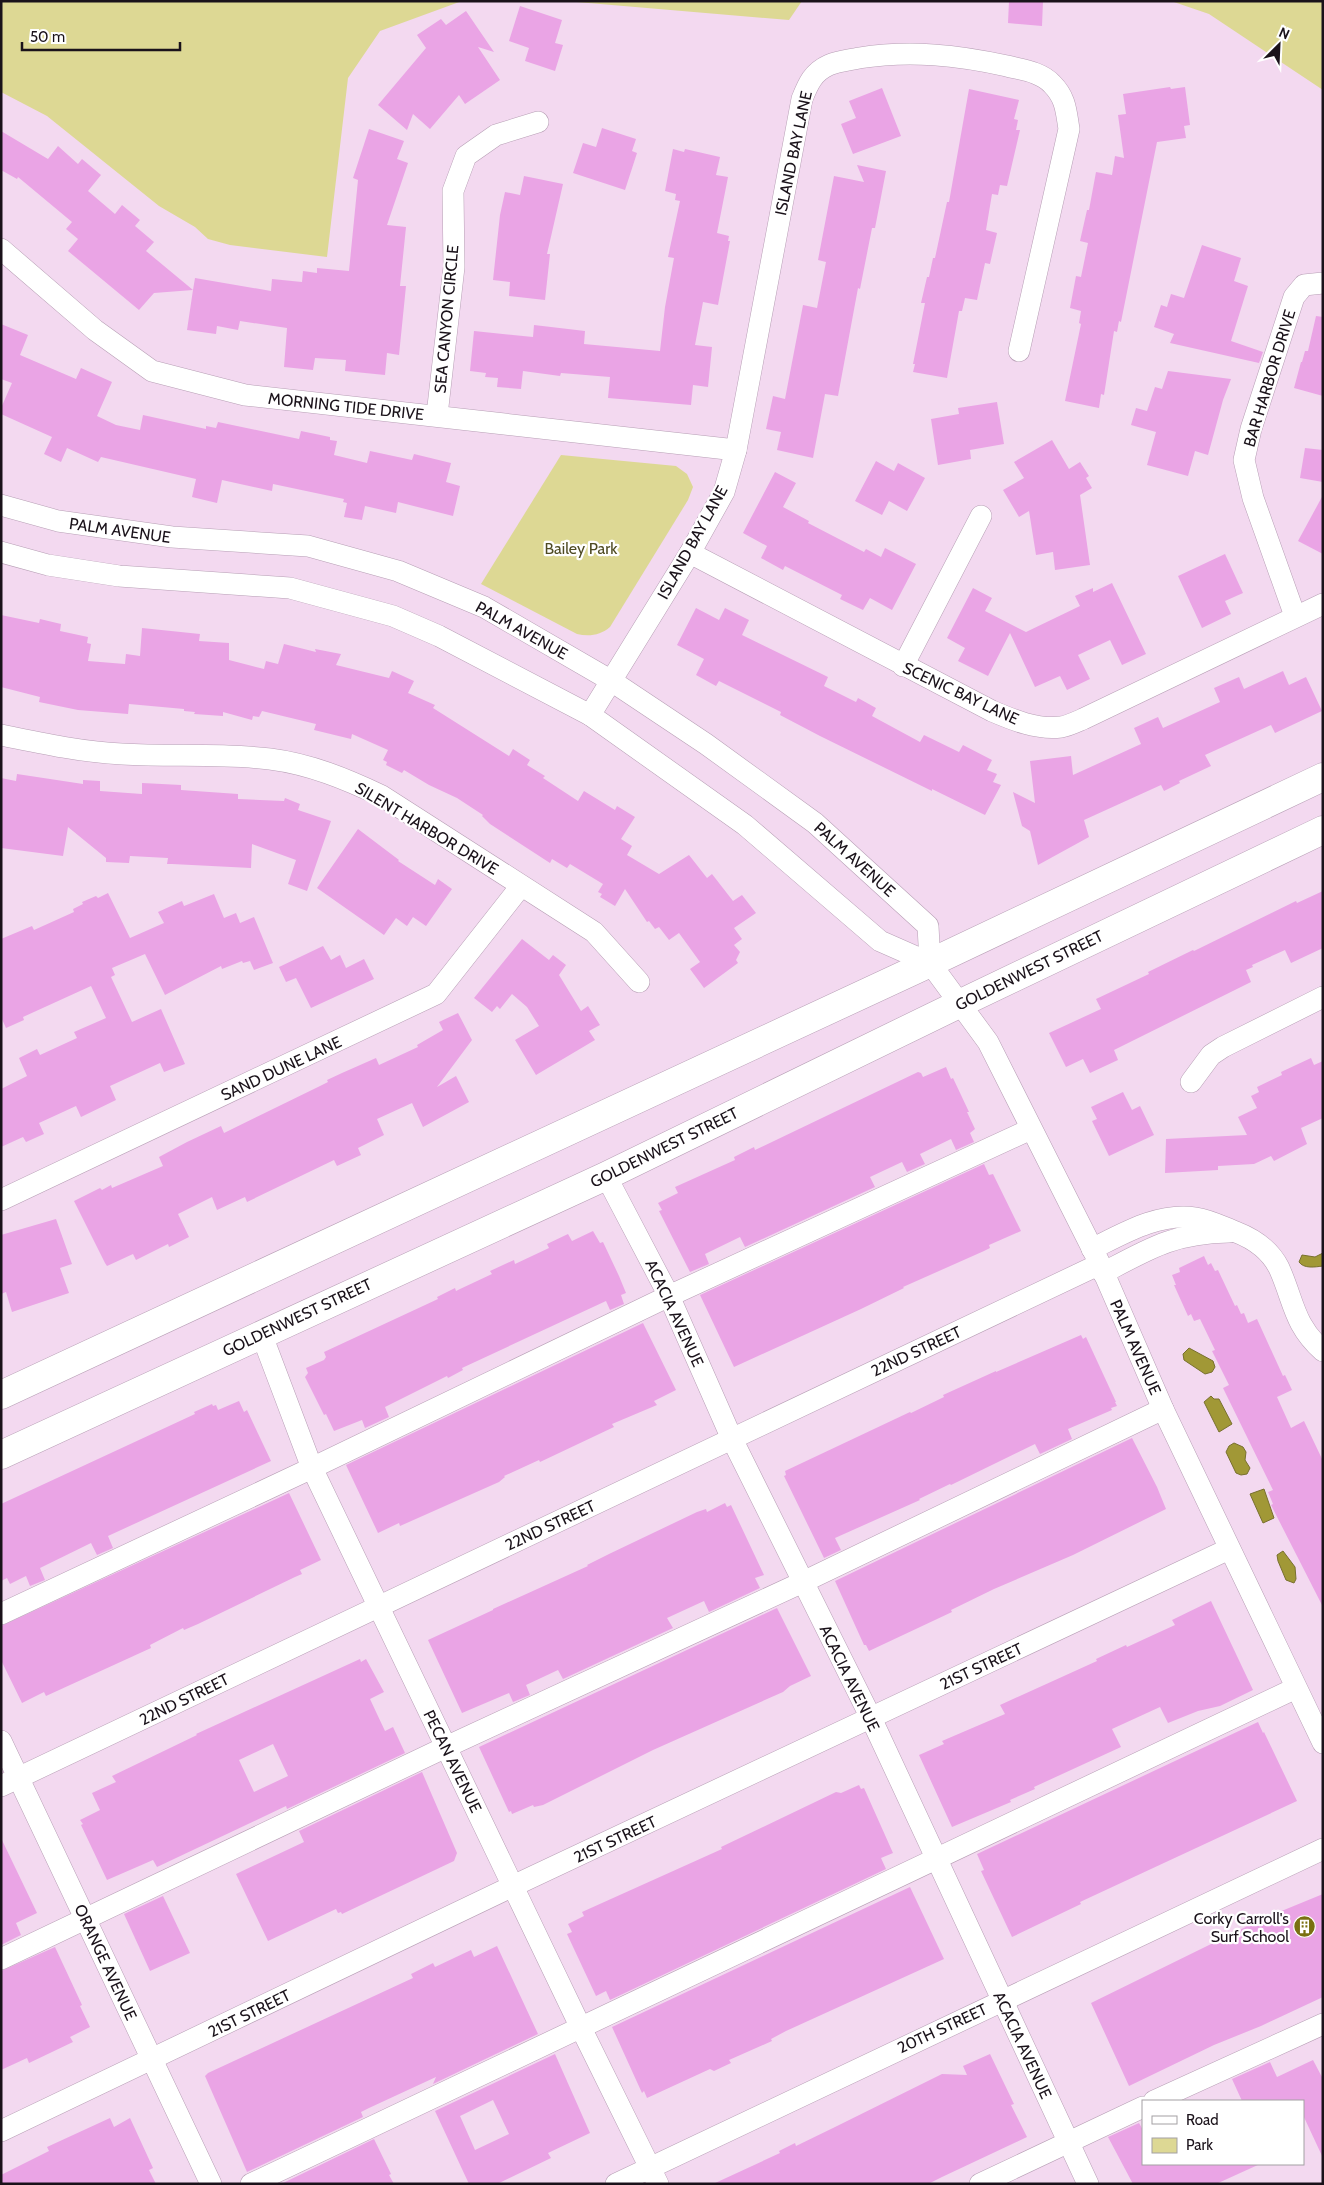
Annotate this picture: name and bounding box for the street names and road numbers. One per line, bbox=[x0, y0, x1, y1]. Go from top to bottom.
street label: ISLAND BAY LANE bbox=[771, 89, 816, 217]
street label: SEA CANYON CIRCLE bbox=[431, 244, 462, 394]
street label: BAR HARBOR DRIVE bbox=[1240, 307, 1299, 449]
street label: MORNING TIDE DRIVE bbox=[267, 389, 425, 424]
street label: ISLAND BAY LANE bbox=[653, 482, 732, 602]
street label: PALM AVENUE bbox=[68, 514, 172, 547]
street label: PALM AVENUE bbox=[472, 597, 571, 664]
street label: SCENIC BAY LANE bbox=[900, 658, 1022, 729]
street label: SILENT HARBOR DRIVE bbox=[352, 778, 502, 879]
street label: PALM AVENUE bbox=[810, 818, 899, 901]
street label: GOLDENWEST STREET bbox=[952, 926, 1107, 1015]
street label: SAND DUNE LANE bbox=[218, 1032, 345, 1105]
street label: GOLDENWEST STREET bbox=[587, 1103, 742, 1192]
street label: ACACIA AVENUE bbox=[641, 1257, 708, 1370]
street label: GOLDENWEST STREET bbox=[220, 1274, 375, 1360]
street label: PALM AVENUE bbox=[1106, 1297, 1165, 1398]
street label: 22ND STREET bbox=[868, 1322, 965, 1381]
street label: 22ND STREET bbox=[502, 1496, 599, 1555]
street label: ACACIA AVENUE bbox=[816, 1622, 884, 1735]
street label: 21ST STREET bbox=[937, 1639, 1026, 1694]
street label: 22ND STREET bbox=[136, 1669, 232, 1729]
street label: PECAN AVENUE bbox=[420, 1707, 486, 1816]
street label: 21ST STREET bbox=[571, 1812, 660, 1867]
street label: ORANGE AVENUE bbox=[70, 1901, 141, 2023]
street label: 21ST STREET bbox=[205, 1985, 294, 2041]
street label: ACACIA AVENUE bbox=[989, 1989, 1056, 2102]
street label: 20TH STREET bbox=[894, 1999, 990, 2057]

